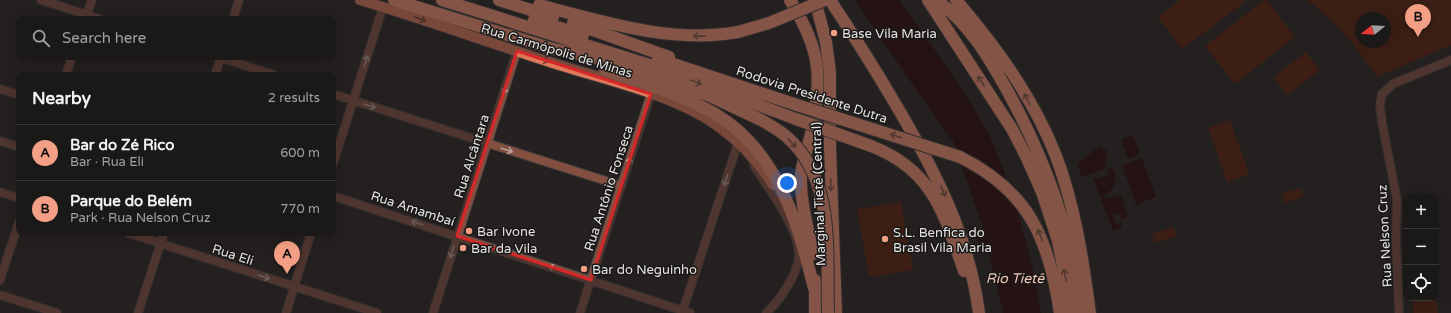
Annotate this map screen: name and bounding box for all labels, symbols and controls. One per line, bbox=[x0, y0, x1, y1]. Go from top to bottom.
pin: B bbox=[1405, 4, 1431, 37]
north arrow bbox=[1355, 12, 1391, 48]
search box bbox=[16, 16, 336, 60]
one-way arrow bbox=[413, 16, 425, 24]
street label: Rua Carmópolis de Minas bbox=[479, 20, 634, 82]
place label: Base Vila Maria bbox=[842, 26, 937, 42]
icon: search bbox=[30, 27, 52, 49]
marker: Base Vila Maria bbox=[829, 28, 839, 38]
text: Search here bbox=[62, 29, 146, 47]
one-way arrow bbox=[693, 32, 706, 40]
one-way arrow bbox=[363, 54, 370, 67]
one-way arrow bbox=[537, 56, 549, 64]
street label: Rodovia Presidente Dutra bbox=[734, 63, 889, 127]
one-way arrow bbox=[977, 75, 985, 86]
one-way arrow bbox=[690, 78, 702, 86]
one-way arrow bbox=[501, 82, 508, 95]
text: Nearby bbox=[32, 88, 91, 109]
text: 2 results bbox=[268, 90, 320, 106]
one-way arrow bbox=[1023, 93, 1030, 105]
one-way arrow bbox=[363, 103, 376, 110]
street label: Rua Alcântara bbox=[451, 112, 493, 200]
street label: Marginal Tietê (Central) bbox=[808, 122, 830, 266]
street label: Rua Antônio Fonseca bbox=[581, 123, 637, 253]
one-way arrow bbox=[890, 132, 902, 140]
text: Bar do Zé Rico bbox=[70, 136, 174, 154]
one-way arrow bbox=[787, 138, 797, 148]
text: A bbox=[40, 145, 50, 161]
text: 600 m bbox=[280, 145, 320, 161]
one-way arrow bbox=[501, 146, 513, 154]
text: Bar · Rua Eli bbox=[70, 154, 144, 170]
one-way arrow bbox=[626, 157, 633, 170]
your location bbox=[777, 173, 797, 193]
one-way arrow bbox=[722, 174, 729, 187]
one-way arrow bbox=[827, 178, 835, 191]
street label: Rua Nelson Cruz bbox=[1374, 184, 1396, 288]
one-way arrow bbox=[940, 185, 947, 197]
street label: Rua Amambaí bbox=[369, 188, 457, 230]
text: Parque do Belém bbox=[70, 192, 192, 210]
map controls bbox=[1403, 193, 1439, 301]
button: + bbox=[1403, 193, 1439, 229]
text: B bbox=[40, 201, 50, 217]
text: 770 m bbox=[280, 201, 320, 217]
text: Park · Rua Nelson Cruz bbox=[70, 210, 210, 226]
one-way arrow bbox=[411, 219, 424, 226]
place label: Bar Ivone bbox=[477, 224, 535, 240]
place label: S.L. Benfica do Brasil Vila Maria bbox=[893, 225, 992, 256]
marker: Bar Ivone bbox=[464, 226, 474, 236]
one-way arrow bbox=[1035, 229, 1043, 241]
button: − bbox=[1403, 229, 1439, 265]
marker: S.L. Benfica do Brasil Vila Maria bbox=[880, 234, 890, 244]
street label: Rua Eli bbox=[210, 241, 255, 269]
pin: A bbox=[274, 241, 300, 274]
place label: Bar da Vila bbox=[471, 241, 537, 257]
marker: Bar da Vila bbox=[458, 243, 468, 253]
one-way arrow bbox=[448, 245, 455, 258]
place label: Bar do Neguinho bbox=[592, 262, 697, 278]
one-way arrow bbox=[548, 264, 561, 271]
marker: Bar do Neguinho bbox=[579, 264, 589, 274]
button: locate bbox=[1403, 265, 1439, 301]
one-way arrow bbox=[1061, 268, 1069, 281]
water label: Rio Tietê bbox=[986, 270, 1045, 287]
one-way arrow bbox=[258, 273, 270, 281]

